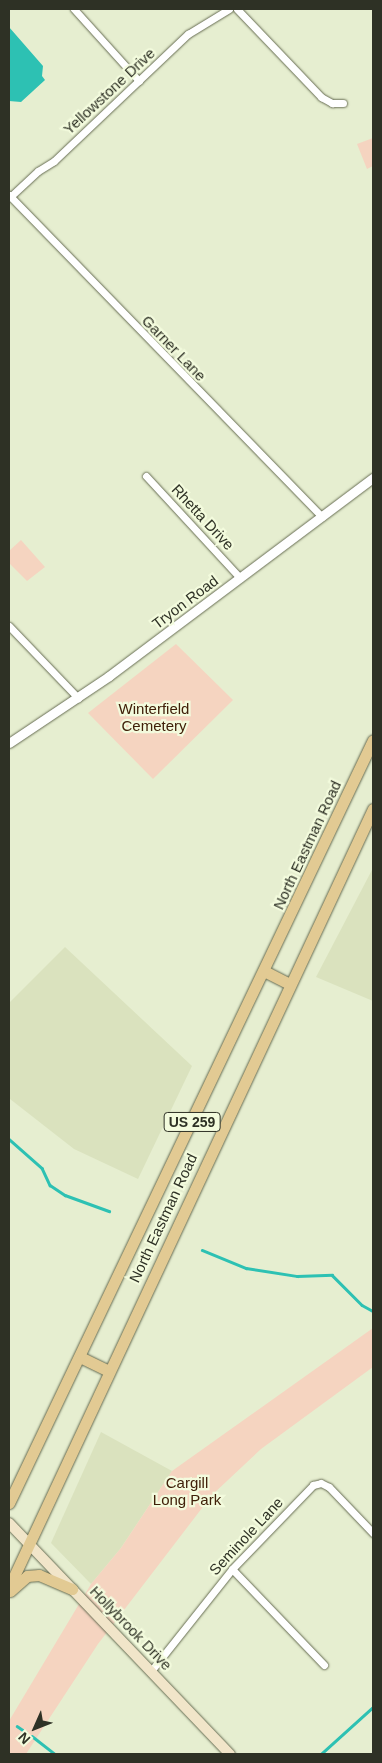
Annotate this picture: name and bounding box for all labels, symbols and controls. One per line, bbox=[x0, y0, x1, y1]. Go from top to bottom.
street label: Yellowstone Drive bbox=[59, 44, 159, 138]
street label: Garner Lane bbox=[138, 311, 210, 385]
street label: Rhetta Drive bbox=[168, 480, 238, 554]
street label: Tryon Road bbox=[149, 571, 221, 633]
park label: Winterfield Cemetery bbox=[119, 699, 189, 734]
street label: North Eastman Road bbox=[269, 778, 345, 912]
road number: US 259 bbox=[163, 1110, 221, 1134]
street label: North Eastman Road bbox=[125, 1151, 201, 1285]
park label: Cargill Long Park bbox=[153, 1473, 221, 1508]
street label: Seminole Lane bbox=[205, 1493, 287, 1579]
street label: Hollybrook Drive bbox=[86, 1582, 176, 1674]
north arrow bbox=[10, 1703, 60, 1753]
text: N bbox=[15, 1729, 33, 1748]

